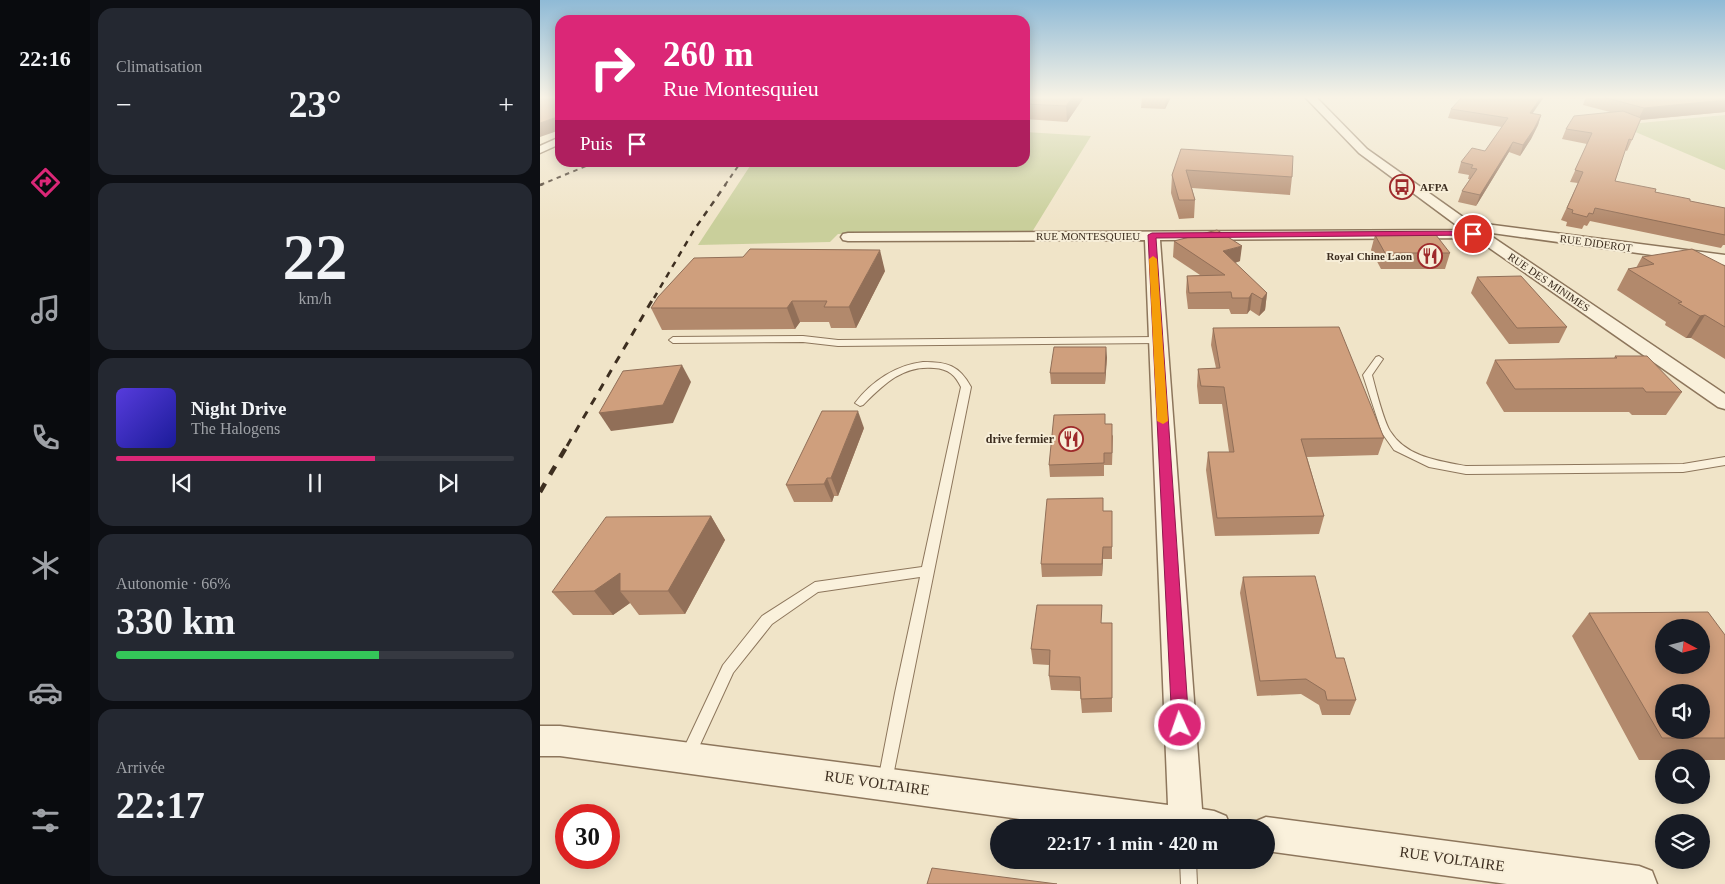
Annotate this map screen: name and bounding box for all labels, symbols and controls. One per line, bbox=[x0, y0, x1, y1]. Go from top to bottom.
icon: right bbox=[580, 35, 645, 100]
text: 260 m bbox=[663, 35, 753, 74]
text: 22:16 bbox=[19, 46, 71, 71]
text: Climatisation bbox=[116, 58, 202, 75]
text: Rue Montesquieu bbox=[663, 76, 819, 101]
text: 23° bbox=[288, 83, 342, 125]
text: − bbox=[116, 89, 132, 120]
text: + bbox=[498, 89, 514, 120]
icon: arrive bbox=[623, 130, 651, 158]
text: Puis bbox=[580, 133, 613, 154]
icon: directions bbox=[28, 165, 63, 200]
bus stop icon: AFPA bbox=[1389, 174, 1415, 200]
place label: AFPA bbox=[1420, 181, 1449, 193]
pin bbox=[1452, 213, 1494, 255]
icon: arrive bbox=[1459, 220, 1487, 248]
text: 22 bbox=[283, 221, 348, 293]
street label: RUE MONTESQUIEU bbox=[1036, 230, 1140, 242]
street label: RUE DIDEROT bbox=[1559, 232, 1633, 254]
restaurant icon: Royal Chine Laon bbox=[1417, 243, 1443, 269]
place label: Royal Chine Laon bbox=[1326, 250, 1412, 262]
street label: RUE DES MINIMES bbox=[1506, 250, 1592, 314]
text: km/h bbox=[299, 290, 331, 307]
icon: music bbox=[28, 292, 63, 327]
text: Night Drive bbox=[191, 398, 287, 419]
icon: phone bbox=[28, 420, 63, 455]
text: The Halogens bbox=[191, 420, 280, 437]
restaurant icon: drive fermier bbox=[1058, 426, 1084, 452]
place label: drive fermier bbox=[986, 432, 1055, 446]
icon: previous bbox=[168, 469, 196, 497]
icon: pause bbox=[301, 469, 329, 497]
icon: next bbox=[434, 469, 462, 497]
icon: climate bbox=[28, 548, 63, 583]
text: Autonomie · 66% bbox=[116, 575, 231, 592]
text: 330 km bbox=[116, 600, 235, 642]
north arrow bbox=[1655, 619, 1710, 674]
map controls bbox=[1655, 619, 1710, 869]
icon: car bbox=[28, 675, 63, 710]
button: sound bbox=[1655, 684, 1710, 739]
position arrow bbox=[1153, 698, 1205, 750]
button: search bbox=[1655, 749, 1710, 804]
text: Arrivée bbox=[116, 759, 165, 776]
street label: RUE VOLTAIRE bbox=[823, 768, 931, 798]
text: 22:17 bbox=[116, 784, 205, 826]
icon: filters bbox=[28, 803, 63, 838]
speed limit sign: 30 bbox=[555, 804, 620, 869]
button: layers bbox=[1655, 814, 1710, 869]
text: 22:17 · 1 min · 420 m bbox=[1047, 833, 1218, 854]
street label: RUE VOLTAIRE bbox=[1398, 844, 1506, 874]

